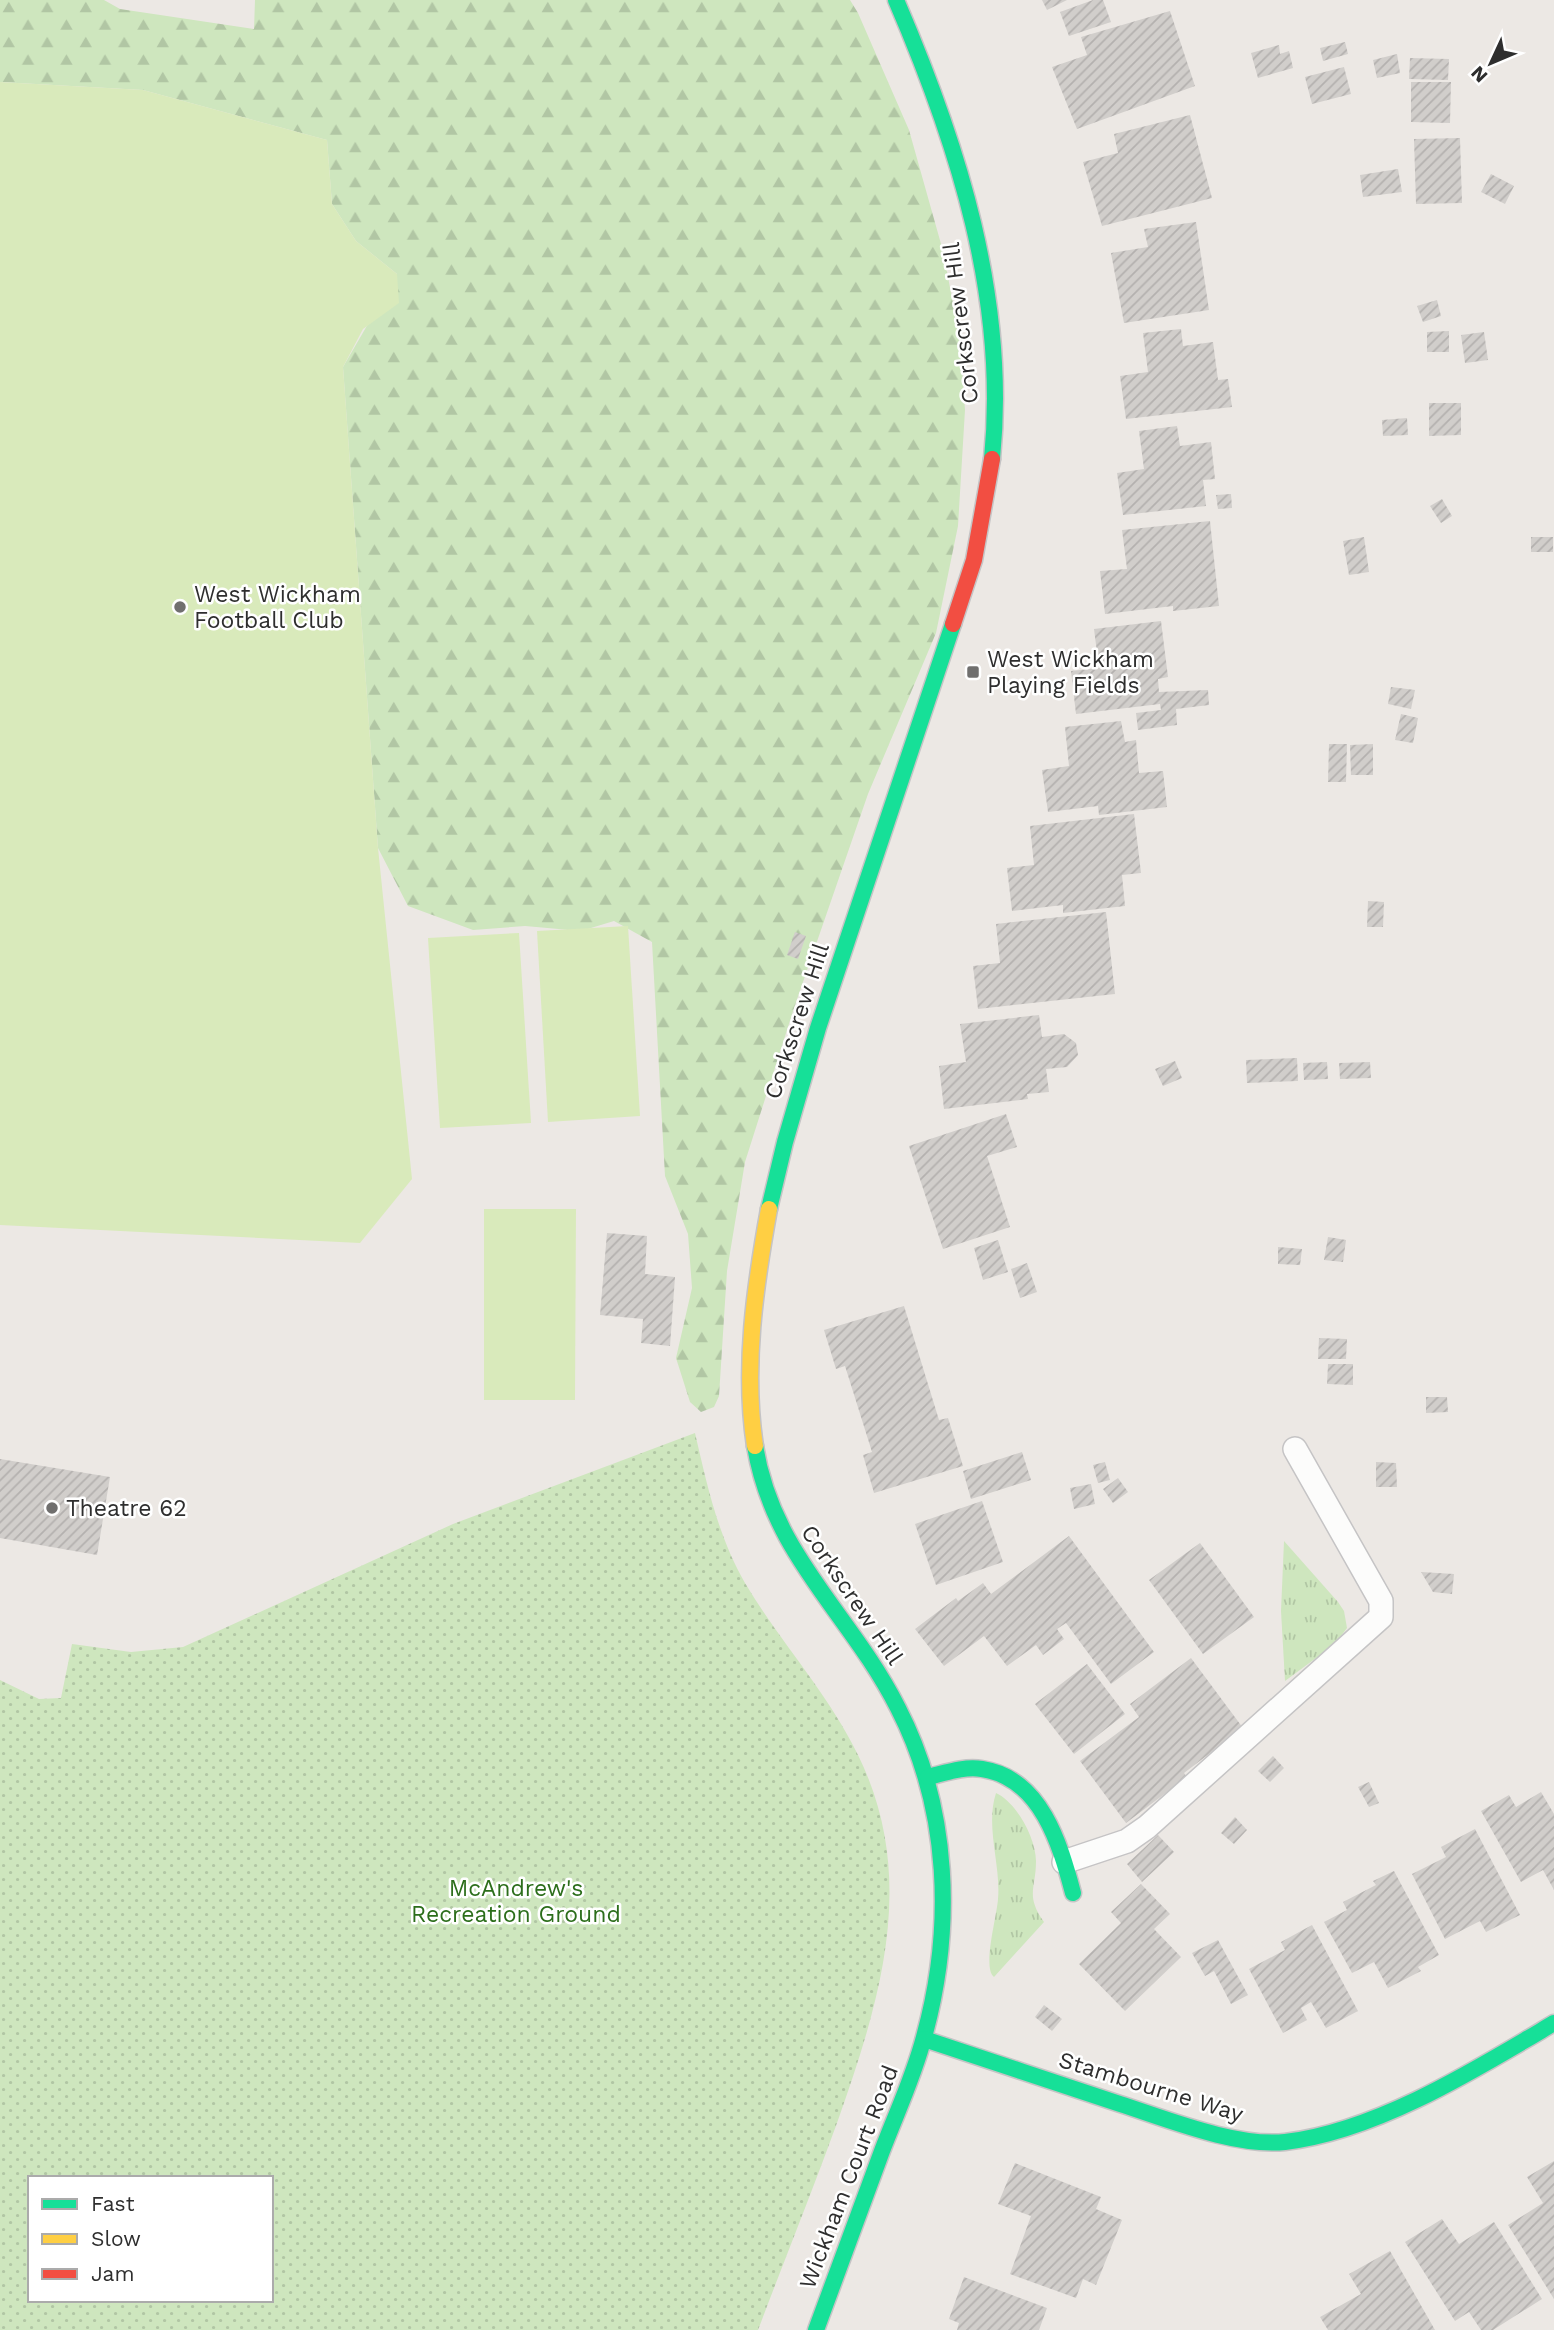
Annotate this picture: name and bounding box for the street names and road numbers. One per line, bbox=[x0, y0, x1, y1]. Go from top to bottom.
street label: Corkscrew Hill bbox=[938, 241, 984, 405]
street label: Corkscrew Hill bbox=[759, 940, 835, 1102]
street label: Corkscrew Hill bbox=[795, 1520, 909, 1670]
street label: Stambourne Way bbox=[1056, 2046, 1247, 2128]
street label: Wickham Court Road bbox=[794, 2061, 904, 2293]

